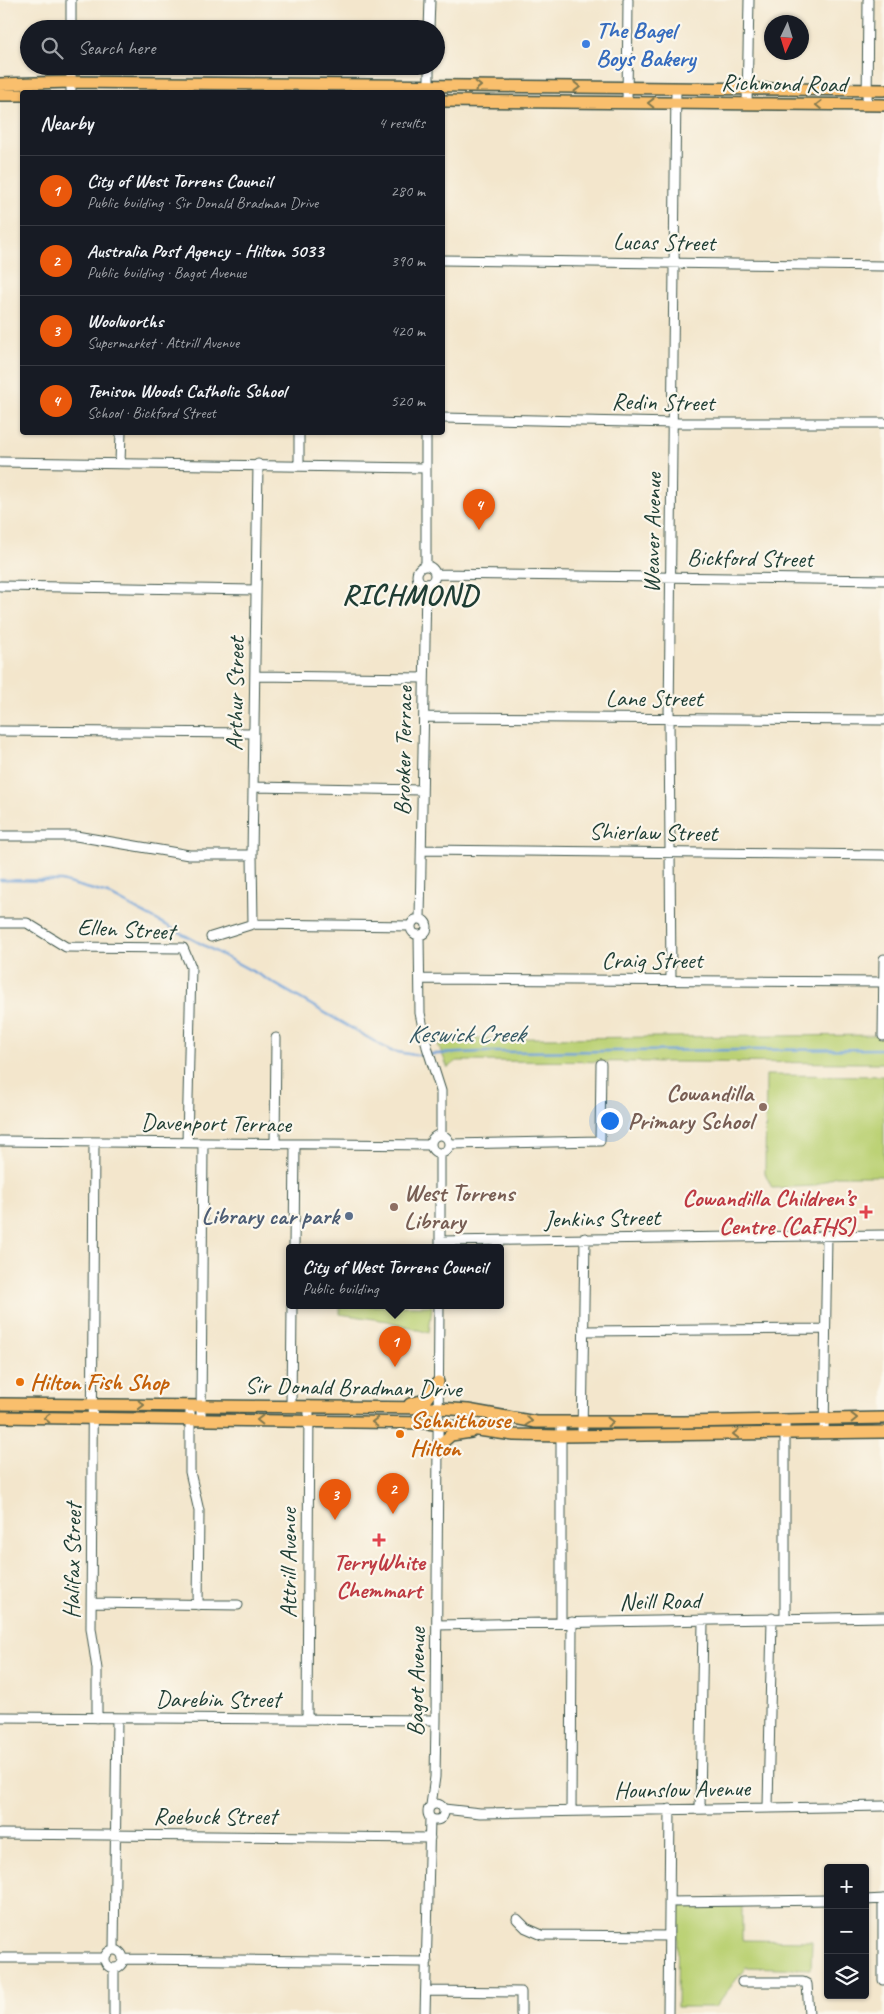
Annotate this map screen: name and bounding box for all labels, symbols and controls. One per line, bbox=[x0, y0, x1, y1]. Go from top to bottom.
place label: The Bagel Boys Bakery bbox=[596, 15, 697, 73]
north arrow bbox=[764, 15, 809, 60]
search box bbox=[20, 20, 445, 75]
icon: search bbox=[38, 34, 66, 62]
text: Search here bbox=[78, 36, 155, 60]
marker: The Bagel Boys Bakery bbox=[580, 38, 592, 50]
street label: Richmond Road bbox=[721, 67, 851, 99]
one-way arrow bbox=[474, 80, 482, 91]
one-way arrow bbox=[574, 82, 581, 92]
one-way arrow bbox=[647, 97, 655, 108]
one-way arrow bbox=[814, 100, 822, 110]
text: Nearby bbox=[40, 110, 93, 136]
text: 4 results bbox=[378, 113, 425, 133]
text: City of West Torrens Council bbox=[87, 169, 272, 193]
text: 1 bbox=[52, 181, 60, 201]
text: 280 m bbox=[391, 181, 425, 201]
text: Public building · Sir Donald Bradman Drive bbox=[87, 193, 318, 213]
street label: Lucas Street bbox=[613, 226, 717, 258]
text: Australia Post Agency - Hilton 5033 bbox=[87, 239, 323, 263]
text: 2 bbox=[52, 251, 60, 271]
text: 390 m bbox=[391, 251, 425, 271]
text: Public building · Bagot Avenue bbox=[87, 263, 246, 283]
text: Woolworths bbox=[87, 309, 163, 333]
text: 3 bbox=[52, 321, 60, 341]
text: 420 m bbox=[391, 321, 425, 341]
text: Supermarket · Attrill Avenue bbox=[87, 333, 239, 353]
text: Tenison Woods Catholic School bbox=[87, 379, 286, 403]
street label: Redin Street bbox=[611, 386, 717, 418]
text: 4 bbox=[52, 391, 60, 411]
text: 520 m bbox=[391, 391, 425, 411]
text: School · Bickford Street bbox=[87, 403, 216, 423]
street label: Weaver Avenue bbox=[636, 470, 668, 593]
pin: 4 bbox=[463, 489, 495, 530]
street label: Bickford Street bbox=[687, 542, 815, 574]
district label: RICHMOND bbox=[342, 576, 480, 613]
street label: Arthur Street bbox=[219, 634, 251, 751]
street label: Lane Street bbox=[606, 683, 705, 713]
street label: Brooker Terrace bbox=[387, 684, 419, 816]
street label: Shierlaw Street bbox=[589, 816, 719, 848]
street label: Ellen Street bbox=[77, 911, 179, 947]
street label: Craig Street bbox=[602, 945, 705, 975]
water label: Keswick Creek bbox=[408, 1018, 529, 1050]
place label: Cowandilla Primary School bbox=[628, 1078, 758, 1136]
marker: Cowandilla Primary School bbox=[757, 1101, 769, 1113]
street label: Davenport Terrace bbox=[141, 1107, 294, 1139]
your location bbox=[597, 1108, 623, 1134]
place label: West Torrens Library bbox=[404, 1178, 517, 1236]
place label: Cowandilla Children’s Centre (CaFHS) bbox=[682, 1183, 858, 1241]
place label: Library car park bbox=[202, 1201, 341, 1231]
marker: West Torrens Library bbox=[388, 1201, 400, 1213]
street label: Jenkins Street bbox=[543, 1202, 662, 1234]
marker: Cowandilla Children’s Centre (CaFHS) bbox=[859, 1205, 873, 1219]
marker: Library car park bbox=[343, 1210, 355, 1222]
popup bbox=[286, 1244, 504, 1309]
text: City of West Torrens Council bbox=[303, 1255, 487, 1279]
text: Public building bbox=[303, 1279, 379, 1299]
pin: 1 bbox=[379, 1326, 411, 1367]
place label: Hilton Fish Shop bbox=[30, 1367, 170, 1397]
street label: Sir Donald Bradman Drive bbox=[244, 1370, 464, 1404]
marker: Hilton Fish Shop bbox=[14, 1376, 26, 1388]
one-way arrow bbox=[138, 1400, 145, 1410]
place label: Schnithouse Hilton bbox=[410, 1405, 512, 1463]
one-way arrow bbox=[43, 1413, 50, 1423]
one-way arrow bbox=[850, 1413, 858, 1424]
one-way arrow bbox=[255, 1415, 263, 1426]
one-way arrow bbox=[525, 1415, 533, 1426]
one-way arrow bbox=[371, 1417, 378, 1427]
one-way arrow bbox=[606, 1417, 614, 1427]
marker: Schnithouse Hilton bbox=[394, 1428, 406, 1440]
one-way arrow bbox=[732, 1428, 740, 1439]
pin: 2 bbox=[377, 1473, 409, 1514]
pin: 3 bbox=[319, 1479, 351, 1520]
street label: Halifax Street bbox=[56, 1500, 88, 1619]
street label: Attrill Avenue bbox=[273, 1506, 303, 1618]
marker: TerryWhite Chemmart bbox=[373, 1534, 385, 1546]
place label: TerryWhite Chemmart bbox=[333, 1547, 427, 1605]
street label: Neill Road bbox=[619, 1585, 704, 1617]
street label: Bagot Avenue bbox=[400, 1625, 432, 1737]
street label: Darebin Street bbox=[156, 1684, 283, 1714]
street label: Hounslow Avenue bbox=[614, 1773, 752, 1805]
street label: Roebuck Street bbox=[153, 1801, 280, 1831]
map controls bbox=[824, 1864, 869, 1999]
button: + bbox=[824, 1864, 869, 1909]
button: − bbox=[824, 1909, 869, 1954]
button: layers bbox=[824, 1954, 869, 1999]

